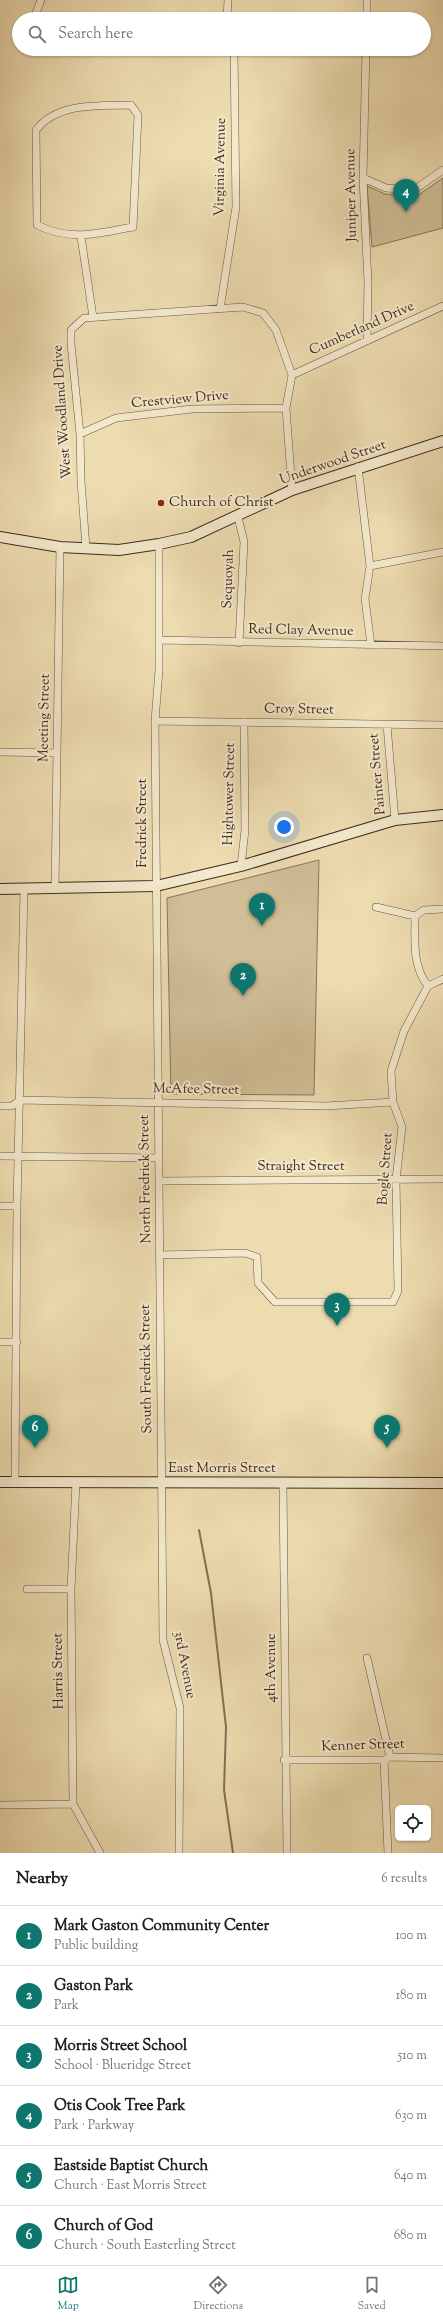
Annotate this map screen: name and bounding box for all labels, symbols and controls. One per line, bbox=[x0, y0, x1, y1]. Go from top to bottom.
search box bbox=[12, 12, 431, 56]
icon: search bbox=[26, 23, 48, 45]
text: Search here bbox=[58, 24, 133, 45]
street label: Virginia Avenue bbox=[210, 117, 232, 217]
street label: Juniper Avenue bbox=[341, 148, 363, 243]
pin: 4 bbox=[393, 179, 419, 212]
street label: Cumberland Drive bbox=[306, 297, 418, 361]
street label: West Woodland Drive bbox=[48, 344, 78, 480]
street label: Crestview Drive bbox=[130, 386, 230, 414]
street label: Underwood Street bbox=[277, 435, 389, 491]
place label: Church of Christ bbox=[169, 493, 274, 513]
marker: Church of Christ bbox=[156, 498, 166, 508]
street label: Sequoyah bbox=[218, 549, 240, 609]
street label: Red Clay Avenue bbox=[248, 620, 354, 642]
street label: Meeting Street bbox=[34, 673, 56, 762]
street label: Croy Street bbox=[264, 699, 334, 721]
street label: Painter Street bbox=[364, 732, 392, 816]
street label: Hightower Street bbox=[219, 742, 241, 846]
street label: Fredrick Street bbox=[133, 778, 153, 868]
your location bbox=[274, 817, 294, 837]
pin: 1 bbox=[249, 893, 275, 926]
pin: 2 bbox=[230, 963, 256, 996]
street label: McAfee Street bbox=[153, 1079, 240, 1101]
street label: North Fredrick Street bbox=[135, 1114, 157, 1244]
street label: Bogle Street bbox=[373, 1132, 399, 1206]
street label: Straight Street bbox=[257, 1157, 345, 1177]
pin: 3 bbox=[324, 1293, 350, 1326]
street label: South Fredrick Street bbox=[136, 1304, 158, 1434]
pin: 6 bbox=[22, 1415, 48, 1448]
pin: 5 bbox=[374, 1415, 400, 1448]
street label: East Morris Street bbox=[168, 1459, 276, 1479]
street label: 3rd Avenue bbox=[168, 1629, 200, 1701]
street label: Harris Street bbox=[48, 1632, 70, 1709]
street label: 4th Avenue bbox=[262, 1633, 282, 1703]
street label: Kenner Street bbox=[321, 1735, 405, 1757]
map controls bbox=[395, 1805, 431, 1841]
button: locate bbox=[395, 1805, 431, 1841]
text: Nearby bbox=[16, 1867, 68, 1891]
text: 6 results bbox=[381, 1870, 427, 1888]
text: Mark Gaston Community Center bbox=[54, 1916, 269, 1937]
text: 1 bbox=[27, 1927, 31, 1945]
text: 100 m bbox=[395, 1927, 427, 1945]
text: Public building bbox=[54, 1937, 138, 1955]
text: Gaston Park bbox=[54, 1976, 133, 1997]
text: 2 bbox=[26, 1987, 32, 2005]
text: 180 m bbox=[396, 1987, 427, 2005]
text: Park bbox=[54, 1997, 79, 2015]
text: Morris Street School bbox=[54, 2036, 187, 2057]
text: 3 bbox=[26, 2047, 32, 2065]
text: 510 m bbox=[398, 2047, 427, 2065]
text: School · Blueridge Street bbox=[54, 2057, 191, 2075]
text: Otis Cook Tree Park bbox=[54, 2096, 185, 2117]
text: 4 bbox=[26, 2107, 32, 2125]
text: 630 m bbox=[395, 2107, 427, 2125]
text: Park · Parkway bbox=[54, 2117, 134, 2135]
text: Eastside Baptist Church bbox=[54, 2156, 208, 2177]
text: 5 bbox=[27, 2167, 31, 2185]
text: 640 m bbox=[394, 2167, 427, 2185]
text: Church · East Morris Street bbox=[54, 2177, 207, 2195]
text: Church of God bbox=[54, 2216, 153, 2237]
text: 6 bbox=[26, 2227, 32, 2245]
text: 680 m bbox=[394, 2227, 427, 2245]
text: Church · South Easterling Street bbox=[54, 2237, 236, 2255]
tab: Map bbox=[57, 2274, 79, 2314]
tab: Directions bbox=[194, 2274, 243, 2314]
tab: Saved bbox=[358, 2274, 386, 2314]

